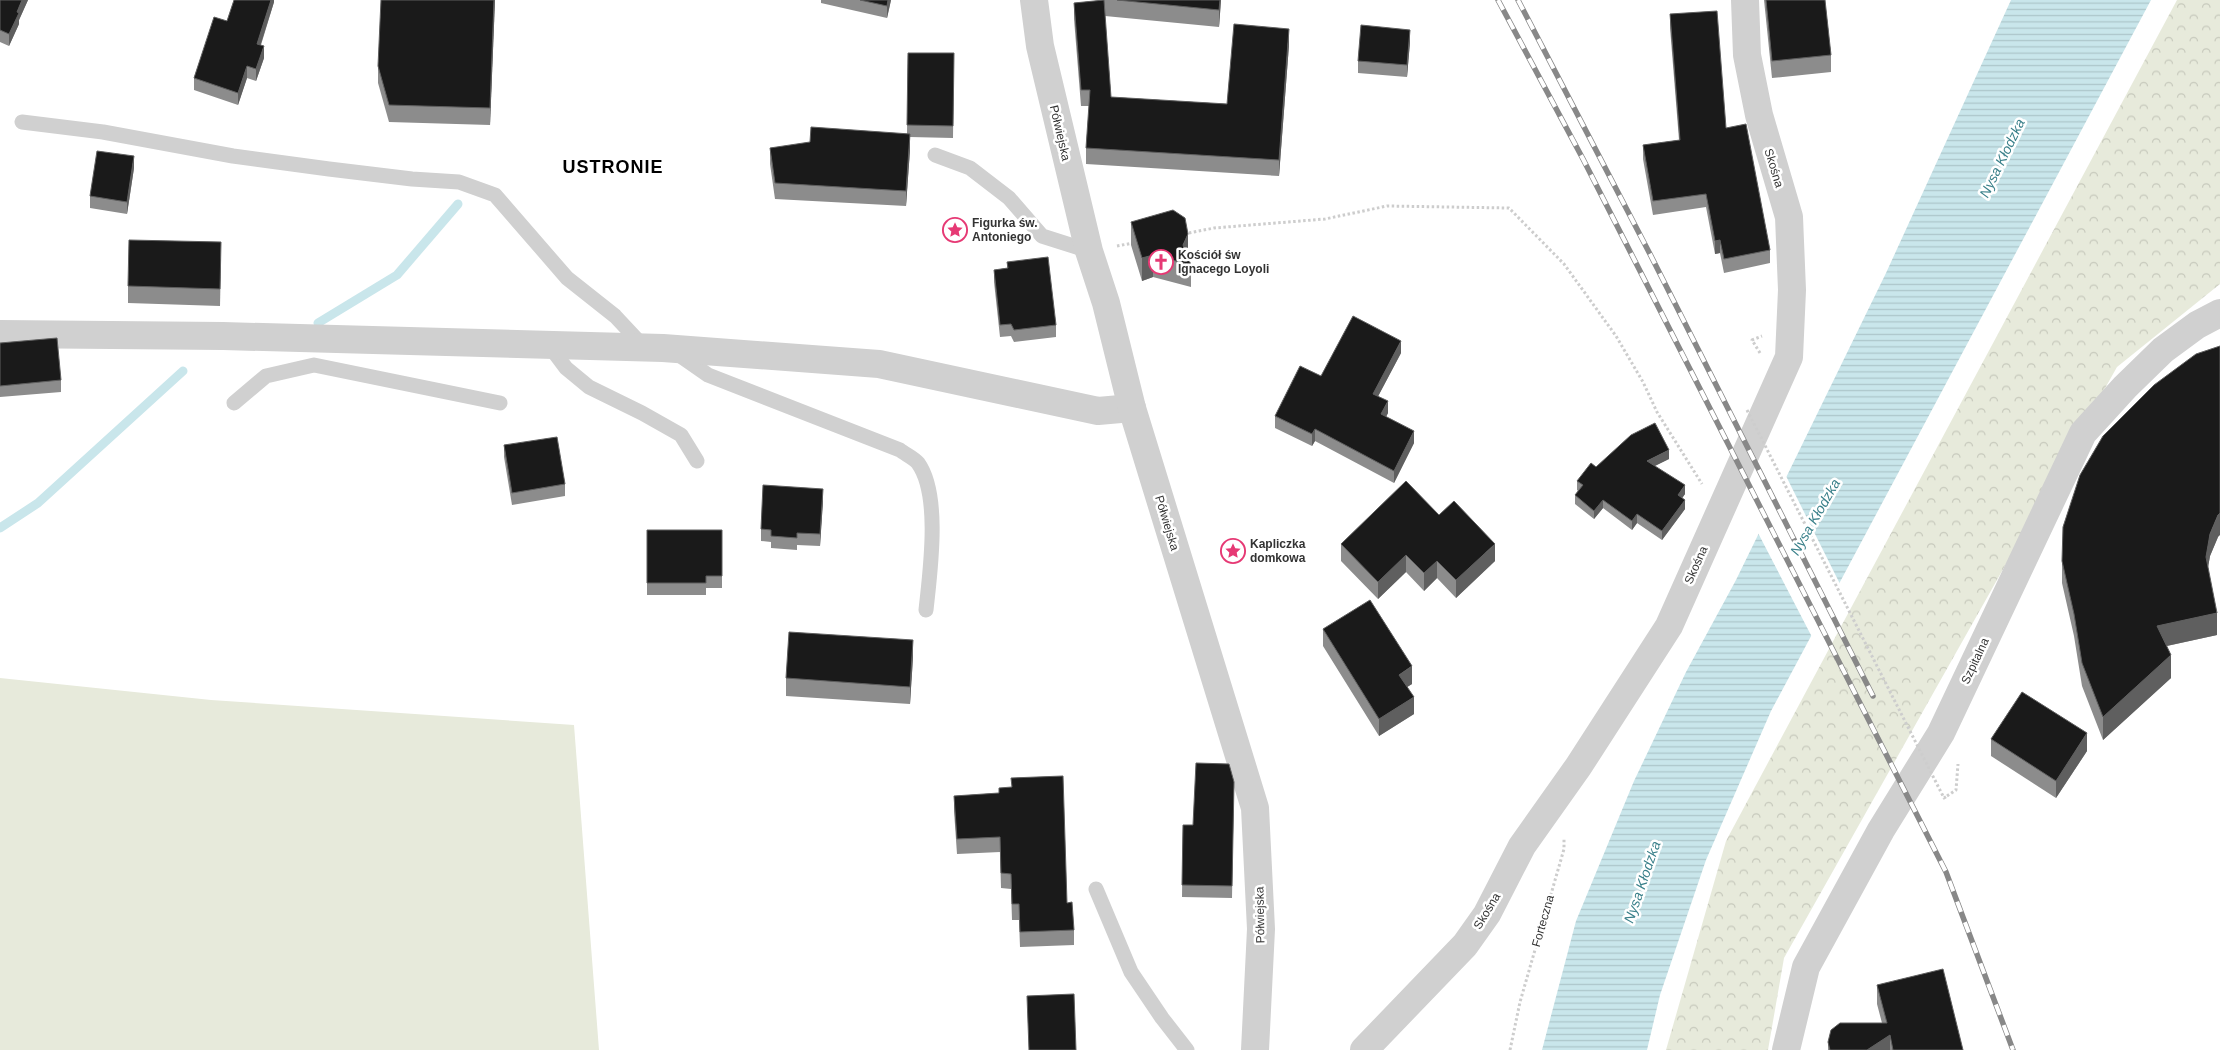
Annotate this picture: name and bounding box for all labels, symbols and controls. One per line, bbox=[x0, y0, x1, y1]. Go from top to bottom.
street label: Półwiejska bbox=[1047, 104, 1073, 163]
water label: Nysa Kłodzka bbox=[1976, 116, 2028, 200]
street label: Skośna bbox=[1761, 147, 1787, 189]
district label: USTRONIE bbox=[562, 157, 664, 177]
place label: Figurka św. Antoniego bbox=[972, 216, 1038, 244]
place icon: Figurka św. Antoniego bbox=[942, 217, 968, 243]
place label: Kościół św Ignacego Loyoli bbox=[1178, 248, 1269, 276]
church icon: Kościół św Ignacego Loyoli bbox=[1148, 249, 1174, 275]
water label: Nysa Kłodzka bbox=[1787, 476, 1843, 558]
street label: Półwiejska bbox=[1152, 494, 1182, 552]
place label: Kapliczka domkowa bbox=[1250, 537, 1306, 565]
place icon: Kapliczka domkowa bbox=[1220, 538, 1246, 564]
street label: Skośna bbox=[1681, 544, 1711, 586]
street label: Szpitalna bbox=[1958, 635, 1992, 686]
water label: Nysa Kłodzka bbox=[1621, 839, 1664, 925]
street label: Półwiejska bbox=[1253, 886, 1267, 943]
street label: Skośna bbox=[1471, 890, 1503, 932]
street label: Forteczna bbox=[1529, 893, 1557, 949]

